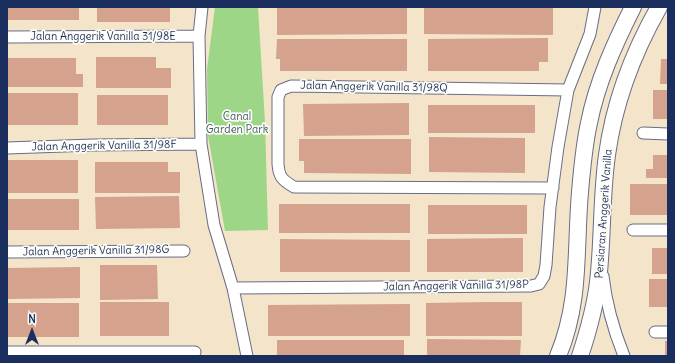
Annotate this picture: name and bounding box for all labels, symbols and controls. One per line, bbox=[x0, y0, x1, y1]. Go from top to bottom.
street label: Jalan Anggerik Vanilla 31/98E bbox=[30, 30, 176, 44]
street label: Jalan Anggerik Vanilla 31/98Q bbox=[300, 79, 448, 95]
park label: Canal Garden Park bbox=[206, 110, 268, 136]
street label: Jalan Anggerik Vanilla 31/98F bbox=[31, 138, 177, 154]
street label: Persiaran Anggerik Vanilla bbox=[593, 149, 615, 279]
street label: Jalan Anggerik Vanilla 31/98G bbox=[22, 243, 170, 259]
street label: Jalan Anggerik Vanilla 31/98P bbox=[383, 278, 529, 294]
north arrow bbox=[12, 311, 52, 351]
text: N bbox=[28, 312, 36, 326]

